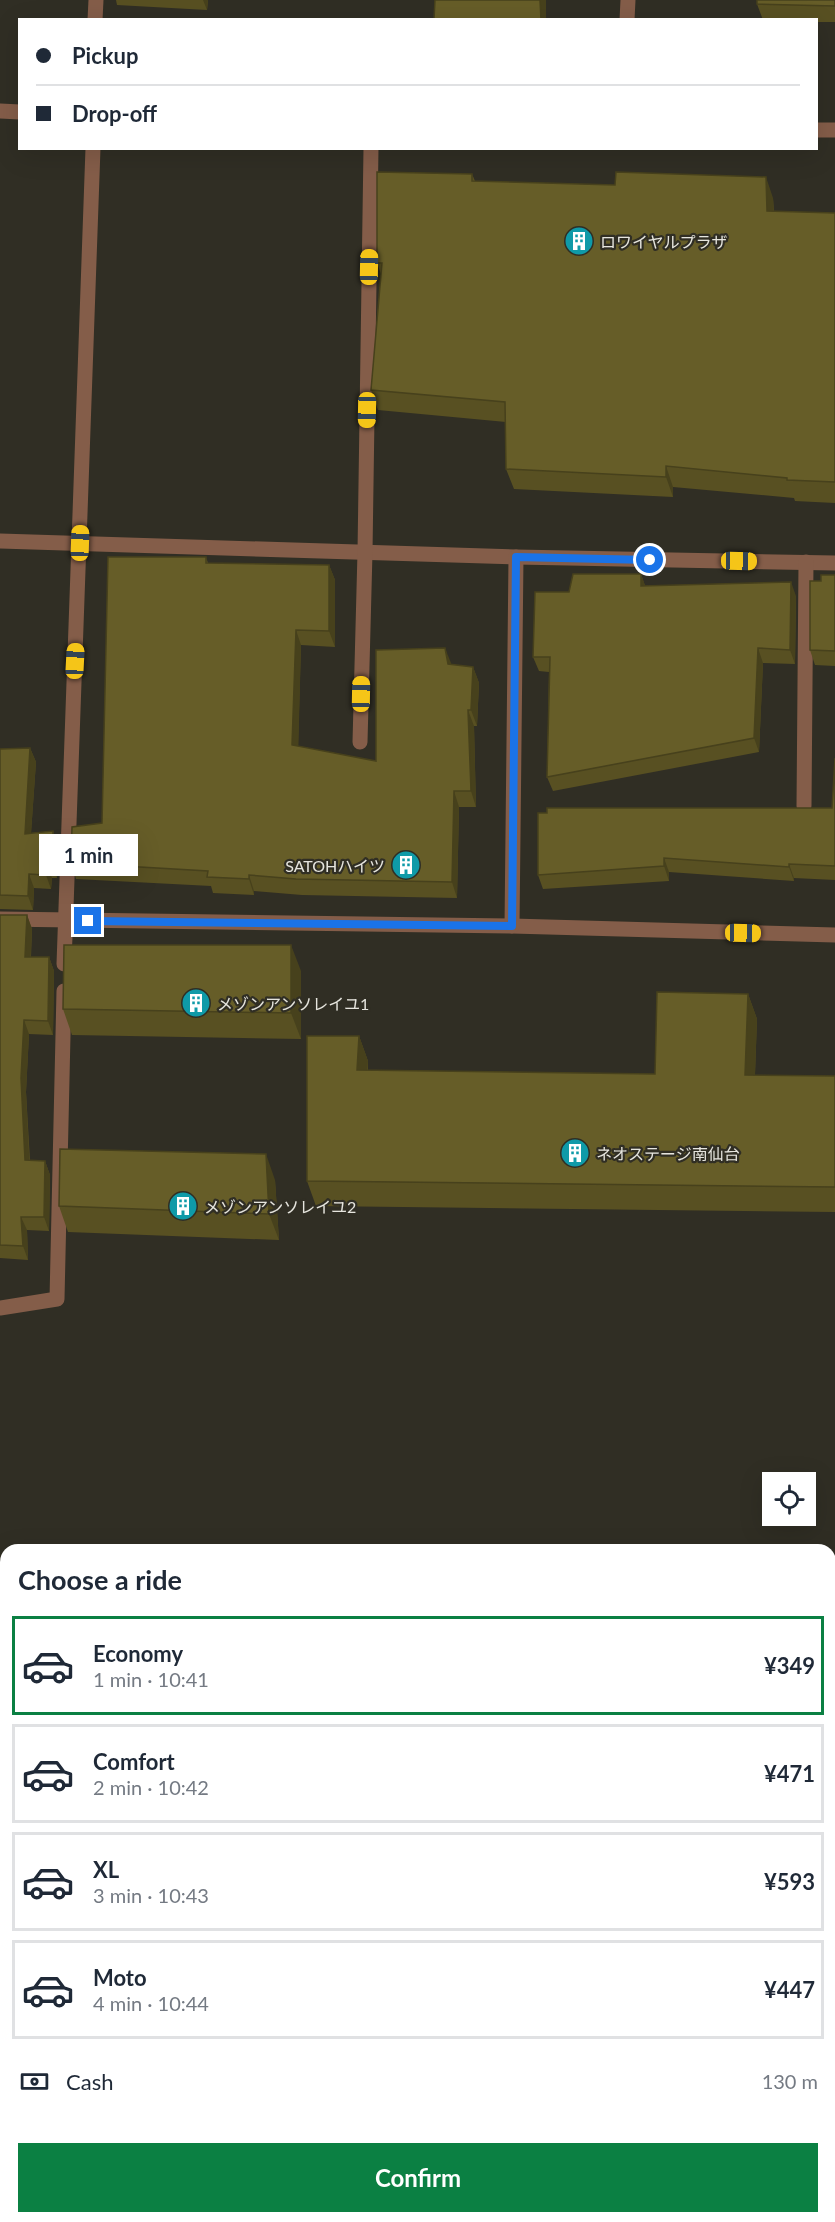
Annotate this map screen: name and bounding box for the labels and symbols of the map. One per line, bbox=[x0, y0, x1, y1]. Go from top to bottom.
building icon: ロワイヤルプラザ bbox=[563, 225, 595, 257]
place label: ロワイヤルプラザ bbox=[600, 232, 728, 251]
car bbox=[360, 249, 378, 285]
car bbox=[358, 392, 376, 428]
car bbox=[70, 525, 90, 561]
route start bbox=[636, 546, 663, 573]
car bbox=[721, 552, 757, 570]
car bbox=[65, 643, 85, 679]
car bbox=[352, 676, 370, 712]
callout: 1 min bbox=[38, 834, 138, 876]
building icon: SATOHハイツ bbox=[390, 849, 422, 881]
place label: SATOHハイツ bbox=[285, 856, 385, 875]
route end bbox=[74, 907, 101, 934]
car bbox=[725, 924, 761, 942]
building icon: メゾンアンソレイユ1 bbox=[180, 987, 212, 1019]
place label: メゾンアンソレイユ1 bbox=[217, 994, 369, 1013]
building icon: ネオステージ南仙台 bbox=[559, 1137, 591, 1169]
place label: ネオステージ南仙台 bbox=[596, 1144, 740, 1163]
building icon: メゾンアンソレイユ2 bbox=[167, 1190, 199, 1222]
place label: メゾンアンソレイユ2 bbox=[204, 1197, 356, 1216]

